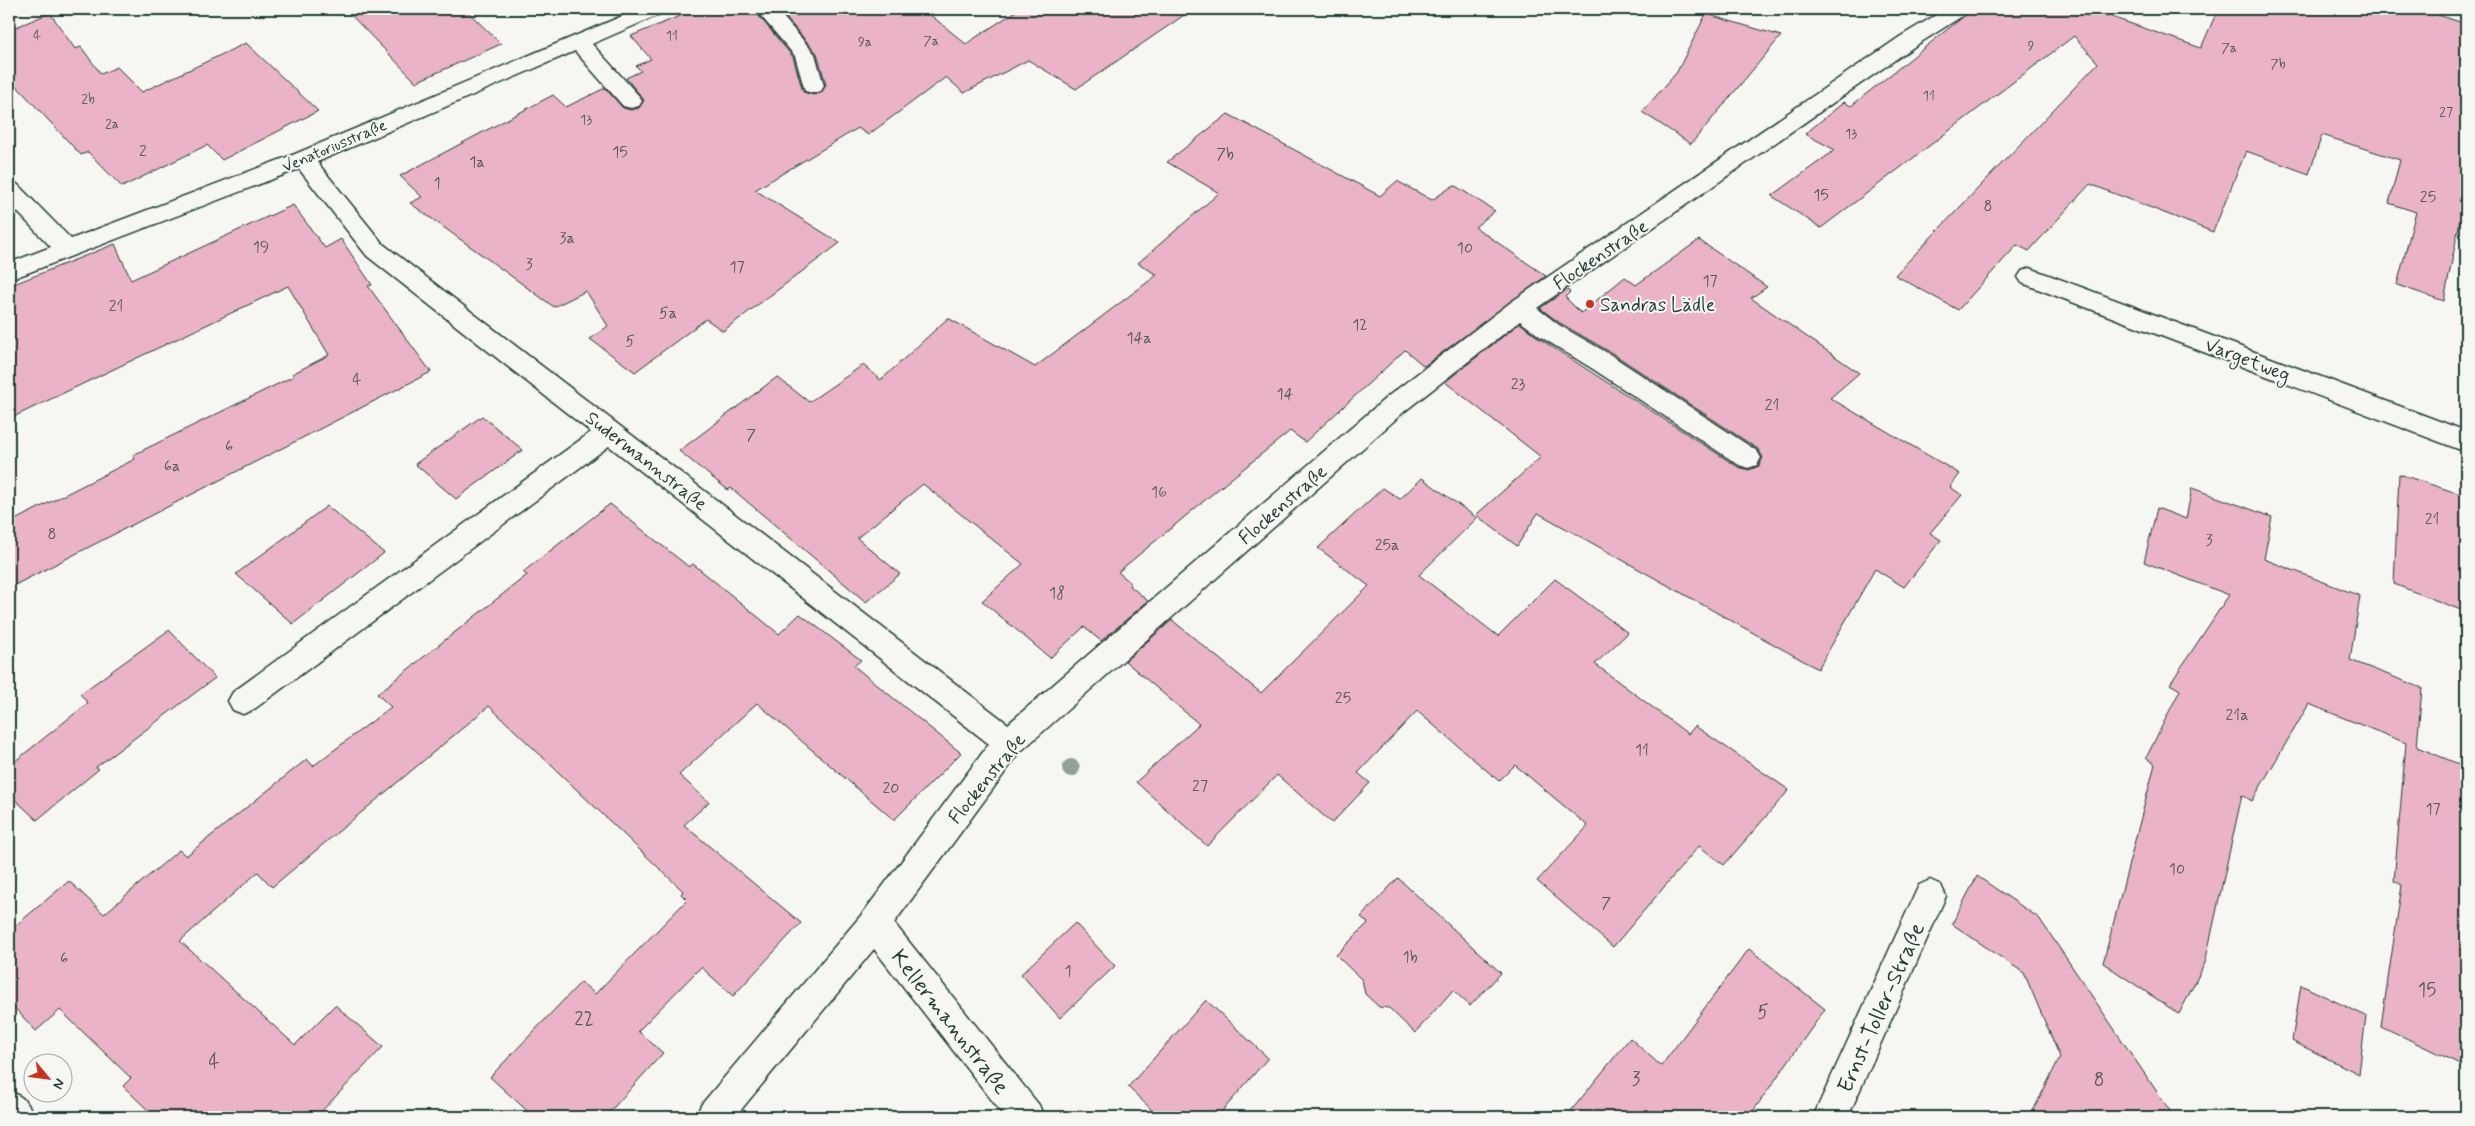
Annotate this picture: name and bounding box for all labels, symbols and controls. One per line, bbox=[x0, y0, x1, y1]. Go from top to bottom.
house number: 4 bbox=[33, 27, 41, 45]
house number: 11 bbox=[666, 27, 678, 45]
house number: 7a bbox=[923, 32, 939, 50]
house number: 9a bbox=[858, 33, 872, 51]
house number: 9 bbox=[2028, 37, 2035, 55]
house number: 7a bbox=[2221, 39, 2237, 57]
house number: 7b bbox=[2270, 55, 2286, 73]
house number: 11 bbox=[1923, 87, 1935, 105]
house number: 2b bbox=[81, 90, 95, 108]
house number: 27 bbox=[2439, 103, 2453, 121]
house number: 13 bbox=[580, 111, 592, 129]
house number: 2a bbox=[105, 115, 119, 133]
street label: Venatoriusstraße bbox=[279, 115, 390, 178]
house number: 13 bbox=[1845, 125, 1857, 143]
house number: 2 bbox=[139, 141, 147, 162]
house number: 15 bbox=[612, 142, 628, 163]
house number: 7b bbox=[1216, 144, 1234, 165]
house number: 1a bbox=[469, 152, 485, 173]
house number: 1 bbox=[433, 173, 441, 194]
house number: 15 bbox=[1813, 185, 1829, 206]
house number: 25 bbox=[2420, 187, 2436, 208]
house number: 8 bbox=[1983, 196, 1993, 217]
street label: Flockenstraße bbox=[1548, 214, 1653, 296]
house number: 3a bbox=[559, 228, 575, 249]
house number: 19 bbox=[253, 237, 269, 258]
house number: 10 bbox=[1457, 238, 1473, 259]
house number: 3 bbox=[525, 254, 533, 275]
house number: 17 bbox=[729, 257, 745, 278]
house number: 17 bbox=[1702, 271, 1718, 292]
place label: Sandras Lädle bbox=[1600, 293, 1715, 318]
house number: 21 bbox=[109, 296, 123, 317]
marker: Sandras Lädle bbox=[1584, 298, 1596, 310]
house number: 5a bbox=[659, 303, 677, 324]
house number: 12 bbox=[1352, 315, 1368, 336]
house number: 14a bbox=[1126, 328, 1152, 349]
house number: 5 bbox=[625, 331, 635, 352]
street label: Vargetweg bbox=[2201, 333, 2294, 390]
house number: 4 bbox=[352, 369, 362, 390]
house number: 23 bbox=[1511, 374, 1526, 395]
house number: 14 bbox=[1277, 384, 1294, 405]
house number: 21 bbox=[1765, 395, 1779, 416]
street label: Sudermannstraße bbox=[580, 406, 712, 517]
house number: 7 bbox=[746, 425, 756, 446]
house number: 6 bbox=[225, 436, 233, 457]
house number: 6a bbox=[164, 456, 180, 477]
street label: Flockenstraße bbox=[1233, 460, 1333, 551]
house number: 16 bbox=[1151, 482, 1167, 503]
house number: 21 bbox=[2425, 509, 2439, 530]
house number: 8 bbox=[47, 524, 57, 545]
house number: 3 bbox=[2205, 530, 2213, 551]
house number: 25a bbox=[1375, 535, 1399, 556]
house number: 18 bbox=[1049, 583, 1065, 604]
house number: 25 bbox=[1335, 688, 1351, 709]
house number: 21a bbox=[2226, 705, 2248, 726]
street label: Flockenstraße bbox=[943, 728, 1031, 829]
house number: 11 bbox=[1635, 740, 1649, 761]
house number: 27 bbox=[1192, 776, 1208, 797]
house number: 20 bbox=[883, 778, 900, 799]
house number: 17 bbox=[2425, 799, 2441, 820]
house number: 10 bbox=[2169, 859, 2185, 880]
house number: 7 bbox=[1601, 893, 1611, 914]
street label: Ernst-Toller-Straße bbox=[1832, 918, 1932, 1097]
street label: Kellermannstraße bbox=[884, 944, 1015, 1100]
house number: 1b bbox=[1402, 947, 1418, 968]
house number: 6 bbox=[60, 948, 68, 969]
house number: 1 bbox=[1064, 961, 1072, 982]
house number: 15 bbox=[2418, 978, 2436, 1003]
house number: 5 bbox=[1757, 1000, 1769, 1025]
house number: 22 bbox=[574, 1007, 594, 1032]
house number: 4 bbox=[208, 1050, 220, 1075]
north arrow bbox=[22, 1054, 72, 1104]
house number: 3 bbox=[1632, 1067, 1641, 1092]
house number: 8 bbox=[2094, 1068, 2104, 1093]
text: N bbox=[48, 1075, 69, 1092]

